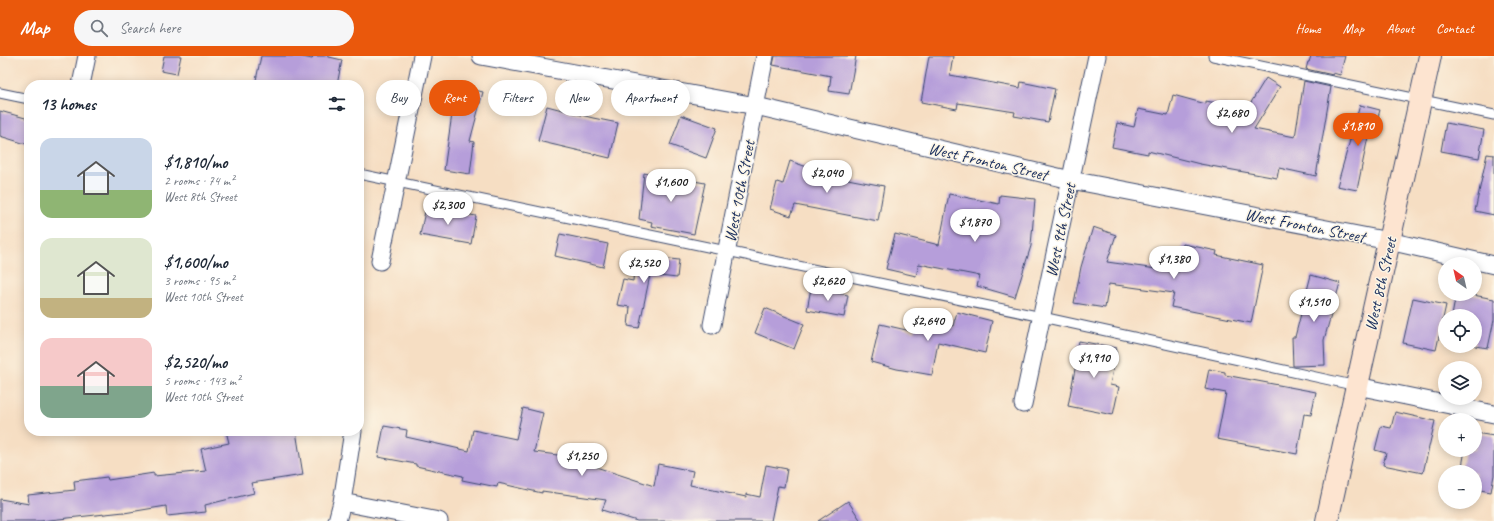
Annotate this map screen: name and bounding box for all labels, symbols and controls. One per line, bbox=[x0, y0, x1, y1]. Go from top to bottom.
search box bbox=[74, 10, 354, 46]
text: Map bbox=[20, 16, 50, 40]
icon: search bbox=[88, 17, 110, 39]
text: Search here bbox=[120, 19, 181, 38]
text: Home bbox=[1295, 20, 1321, 37]
text: Map bbox=[1343, 20, 1364, 37]
text: About bbox=[1386, 20, 1414, 37]
text: Contact bbox=[1436, 20, 1474, 37]
chip: Buy bbox=[376, 80, 421, 116]
chip: Rent bbox=[429, 80, 480, 116]
chip: Filters bbox=[488, 80, 547, 116]
chip: New bbox=[555, 80, 603, 116]
chip: Apartment bbox=[611, 80, 690, 116]
icon: filters bbox=[326, 93, 348, 115]
text: 13 homes bbox=[40, 94, 96, 115]
pin: $2,680 bbox=[1199, 100, 1265, 134]
text: $2,680 bbox=[1216, 105, 1248, 121]
pin: $1,810 bbox=[1325, 113, 1391, 147]
text: $1,810 bbox=[1342, 118, 1374, 134]
street label: West 10th Street bbox=[719, 136, 760, 244]
street label: West Fronton Street bbox=[926, 138, 1052, 186]
text: $1,810/mo bbox=[164, 152, 227, 173]
icon: home bbox=[72, 154, 120, 202]
pin: $2,040 bbox=[794, 160, 860, 194]
text: $2,040 bbox=[811, 165, 843, 181]
pin: $1,600 bbox=[638, 169, 704, 203]
text: 2 rooms · 74 m² bbox=[164, 173, 234, 189]
text: $1,600 bbox=[655, 174, 687, 190]
street label: West 9th Street bbox=[1040, 179, 1081, 279]
text: West 8th Street bbox=[164, 189, 237, 205]
pin: $2,300 bbox=[415, 192, 481, 226]
text: $2,300 bbox=[432, 197, 464, 213]
street label: West Fronton Street bbox=[1243, 204, 1369, 248]
pin: $1,870 bbox=[942, 209, 1008, 243]
text: $1,870 bbox=[959, 214, 991, 230]
street label: West 8th Street bbox=[1360, 233, 1402, 333]
pin: $1,380 bbox=[1141, 246, 1207, 280]
pin: $2,520 bbox=[611, 250, 677, 284]
text: $1,380 bbox=[1158, 251, 1190, 267]
text: $1,600/mo bbox=[164, 252, 228, 273]
icon: home bbox=[72, 254, 120, 302]
text: $2,520 bbox=[628, 255, 660, 271]
north arrow bbox=[1438, 257, 1482, 301]
map controls bbox=[1438, 257, 1482, 509]
pin: $2,620 bbox=[795, 268, 861, 302]
text: 3 rooms · 95 m² bbox=[164, 273, 234, 289]
text: $2,620 bbox=[812, 273, 844, 289]
text: West 10th Street bbox=[164, 289, 243, 305]
pin: $1,510 bbox=[1281, 289, 1347, 323]
text: $1,510 bbox=[1298, 294, 1330, 310]
pin: $2,640 bbox=[895, 308, 961, 342]
button: locate bbox=[1438, 309, 1482, 353]
text: $2,640 bbox=[912, 313, 944, 329]
pin: $1,910 bbox=[1061, 345, 1127, 379]
text: $1,910 bbox=[1078, 350, 1110, 366]
text: $2,520/mo bbox=[164, 352, 227, 373]
icon: home bbox=[72, 354, 120, 402]
button: layers bbox=[1438, 361, 1482, 405]
text: 5 rooms · 143 m² bbox=[164, 373, 240, 389]
text: West 10th Street bbox=[164, 389, 243, 405]
button: + bbox=[1438, 413, 1482, 457]
pin: $1,250 bbox=[549, 443, 615, 477]
text: $1,250 bbox=[566, 448, 598, 464]
button: − bbox=[1438, 465, 1482, 509]

